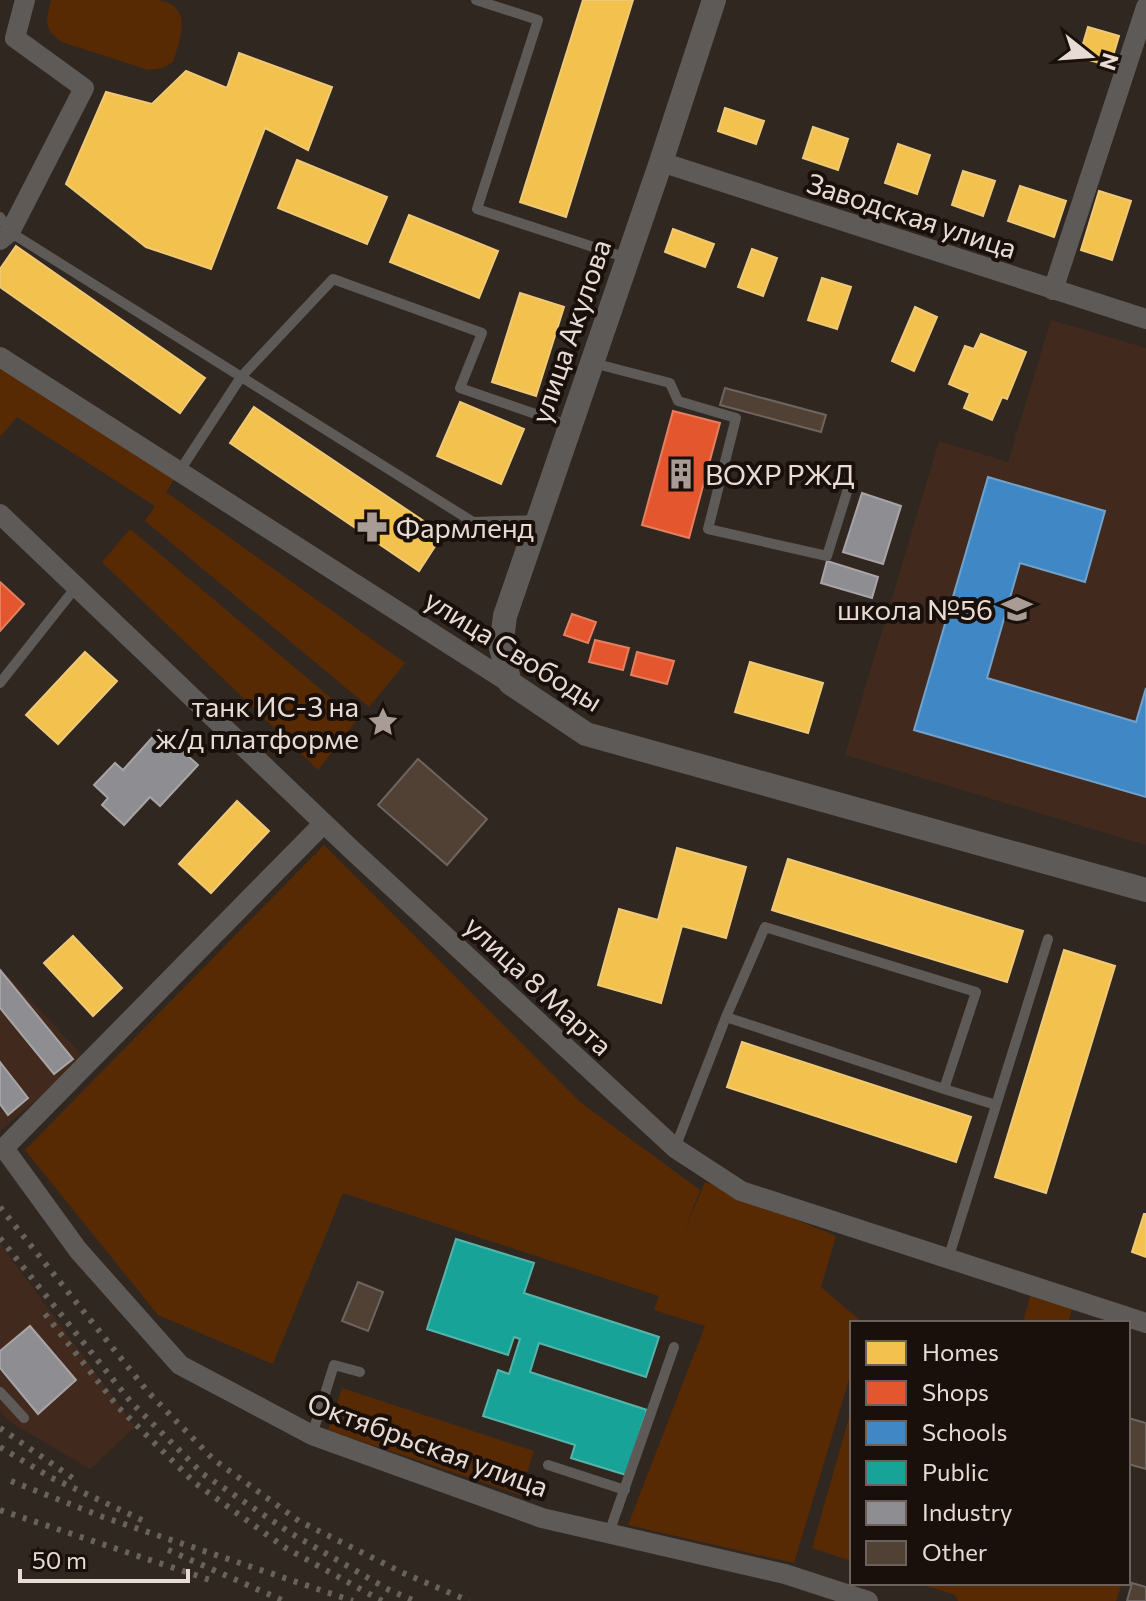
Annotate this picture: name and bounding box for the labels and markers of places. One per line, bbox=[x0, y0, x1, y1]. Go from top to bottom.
building icon: ВОХР РЖД bbox=[664, 457, 698, 491]
place label: ВОХР РЖД bbox=[705, 457, 855, 491]
pharmacy icon: Фармленд bbox=[355, 510, 389, 544]
place label: Фармленд bbox=[396, 510, 534, 544]
place label: школа №56 bbox=[837, 592, 993, 626]
school or university icon: школа №56 bbox=[1000, 592, 1034, 626]
place label: танк ИС-3 на ж/д платформе bbox=[155, 689, 359, 755]
place icon: танк ИС-3 на ж/д платформе bbox=[366, 705, 400, 739]

